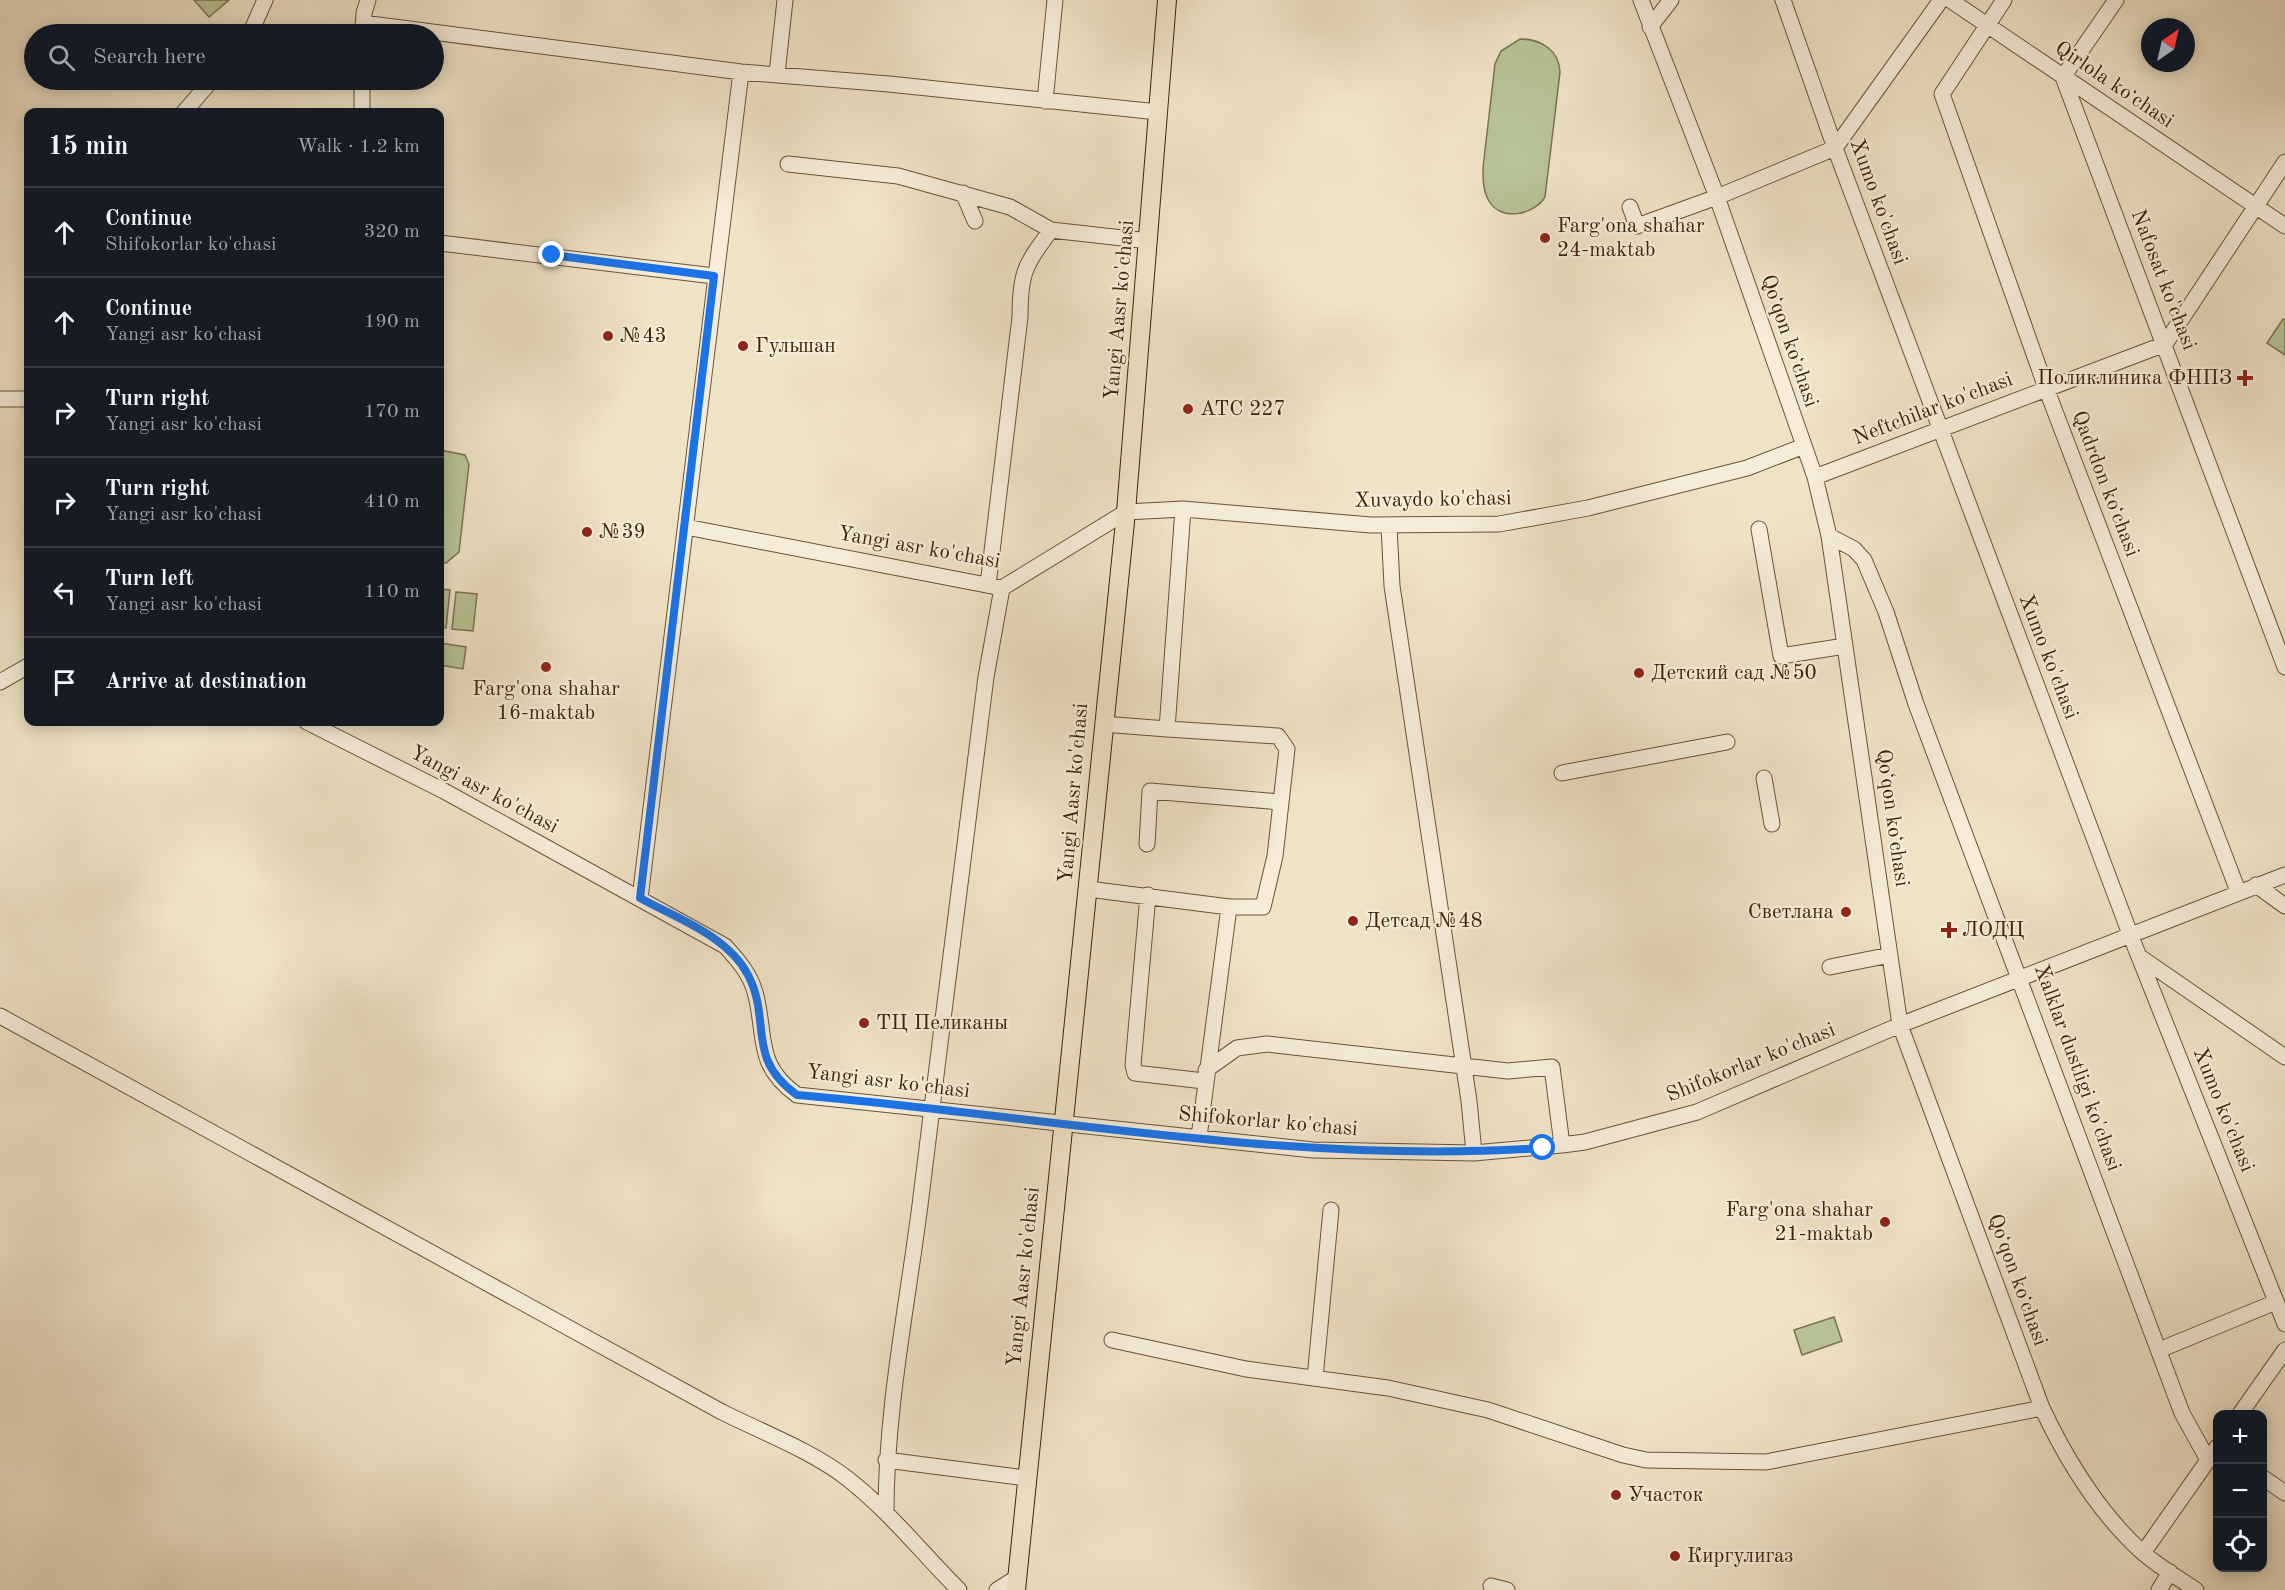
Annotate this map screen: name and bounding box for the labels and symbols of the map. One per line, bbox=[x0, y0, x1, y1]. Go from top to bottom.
north arrow bbox=[2141, 18, 2195, 72]
street label: Qirlola koʻchasi bbox=[2051, 38, 2177, 132]
street label: Xumo ko'chasi bbox=[1846, 136, 1910, 268]
street label: Nafosat ko'chasi bbox=[2127, 207, 2199, 353]
place label: Farg'ona shahar 24-maktab bbox=[1557, 216, 1705, 261]
street label: Yangi Aasr ko'chasi bbox=[1102, 219, 1138, 401]
marker: Farg'ona shahar 24-maktab bbox=[1538, 231, 1552, 245]
route end bbox=[538, 241, 564, 267]
street label: Qoʻqon koʻchasi bbox=[1756, 272, 1822, 410]
place label: №43 bbox=[620, 326, 667, 347]
marker: №43 bbox=[601, 329, 615, 343]
place label: Гульшан bbox=[755, 336, 836, 357]
marker: Гульшан bbox=[736, 339, 750, 353]
place label: Поликлиника ФНПЗ bbox=[2037, 368, 2232, 389]
street label: Neftchilar ko'chasi bbox=[1850, 369, 2016, 449]
marker: Поликлиника ФНПЗ bbox=[2236, 369, 2254, 387]
place label: АТС 227 bbox=[1200, 399, 1286, 420]
marker: АТС 227 bbox=[1181, 402, 1195, 416]
street label: Qadrdon koʻchasi bbox=[2068, 408, 2142, 560]
street label: Xuvaydo ko'chasi bbox=[1354, 488, 1512, 512]
place label: №39 bbox=[599, 522, 646, 543]
street label: Yangi asr ko'chasi bbox=[836, 523, 1002, 573]
marker: №39 bbox=[580, 525, 594, 539]
street label: Xumo ko'chasi bbox=[2015, 592, 2081, 722]
marker: Farg'ona shahar 16-maktab bbox=[539, 660, 553, 674]
place label: Детский сад №50 bbox=[1651, 663, 1817, 684]
marker: Детский сад №50 bbox=[1632, 666, 1646, 680]
place label: Farg'ona shahar 16-maktab bbox=[472, 679, 620, 724]
street label: Yangi Aasr ko'chasi bbox=[1056, 702, 1092, 884]
street label: Yangi asr ko'chasi bbox=[406, 742, 562, 838]
street label: Qoʻqon koʻchasi bbox=[1872, 748, 1912, 888]
place label: Светлана bbox=[1748, 902, 1834, 923]
marker: Светлана bbox=[1839, 905, 1853, 919]
place label: Детсад №48 bbox=[1365, 911, 1483, 932]
marker: Детсад №48 bbox=[1346, 914, 1360, 928]
place label: ЛОДЦ bbox=[1962, 920, 2025, 941]
marker: ЛОДЦ bbox=[1940, 921, 1958, 939]
street label: Xalklar dustligi ko'chasi bbox=[2030, 962, 2124, 1174]
place label: ТЦ Пеликаны bbox=[876, 1013, 1008, 1034]
marker: ТЦ Пеликаны bbox=[857, 1016, 871, 1030]
street label: Shifokorlar ko'chasi bbox=[1664, 1020, 1838, 1106]
street label: Xumo ko'chasi bbox=[2189, 1045, 2257, 1175]
street label: Yangi asr ko'chasi bbox=[805, 1062, 971, 1102]
street label: Shifokorlar ko'chasi bbox=[1177, 1104, 1359, 1140]
route start bbox=[1529, 1134, 1555, 1160]
street label: Yangi Aasr ko'chasi bbox=[1004, 1186, 1044, 1368]
place label: Farg'ona shahar 21-maktab bbox=[1725, 1200, 1873, 1245]
street label: Qoʻqon koʻchasi bbox=[1983, 1211, 2051, 1349]
marker: Farg'ona shahar 21-maktab bbox=[1878, 1215, 1892, 1229]
place label: Участок bbox=[1628, 1485, 1704, 1506]
marker: Участок bbox=[1609, 1488, 1623, 1502]
place label: Киргулигаз bbox=[1687, 1546, 1793, 1567]
marker: Киргулигаз bbox=[1668, 1549, 1682, 1563]

